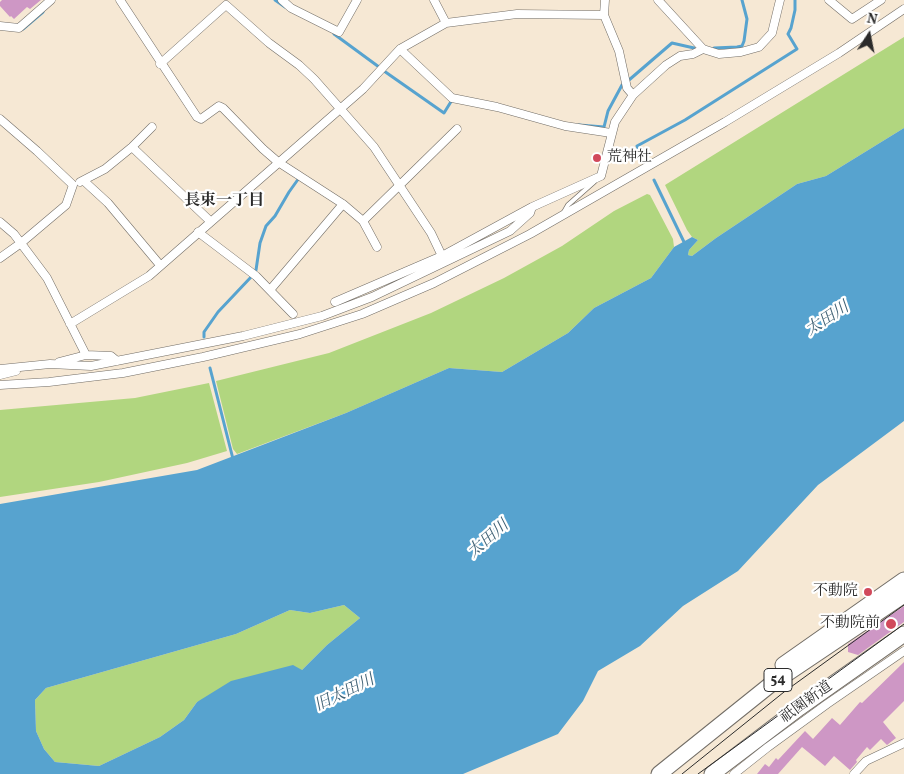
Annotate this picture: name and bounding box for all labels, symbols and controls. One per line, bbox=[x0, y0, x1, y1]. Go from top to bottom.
text: N bbox=[865, 9, 879, 30]
north arrow bbox=[844, 10, 894, 60]
place label: 荒神社 bbox=[607, 149, 652, 167]
marker: 荒神社 bbox=[591, 152, 603, 164]
district label: 長束一丁目 bbox=[184, 192, 264, 212]
water label: 太田川 bbox=[803, 299, 853, 341]
water label: 太田川 bbox=[465, 517, 513, 563]
place label: 不動院 bbox=[813, 583, 858, 601]
marker: 不動院 bbox=[862, 586, 874, 598]
place label: 不動院前 bbox=[820, 615, 880, 633]
marker: 不動院前 bbox=[884, 617, 898, 631]
road number: 54 bbox=[764, 668, 792, 692]
water label: 旧太田川 bbox=[312, 671, 378, 717]
street label: 祇園新道 bbox=[777, 678, 837, 728]

